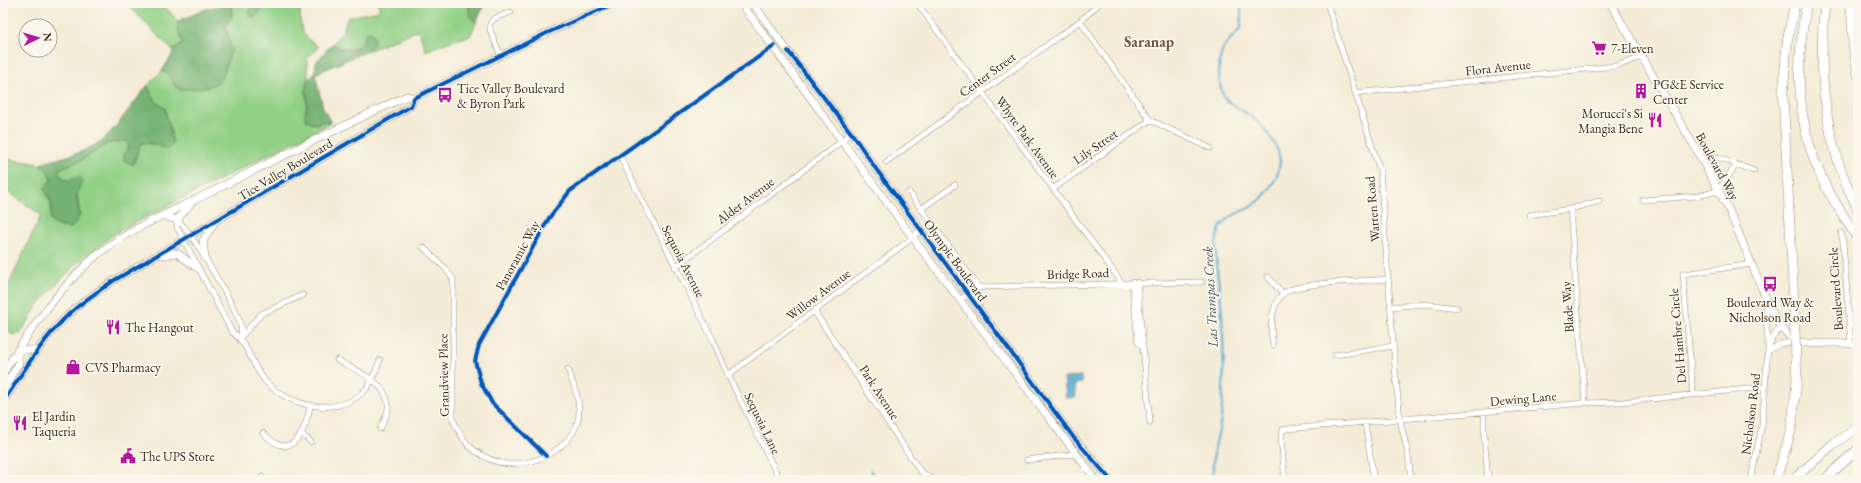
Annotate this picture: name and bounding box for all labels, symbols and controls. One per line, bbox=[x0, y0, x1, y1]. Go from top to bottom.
north arrow bbox=[18, 18, 58, 58]
text: N bbox=[41, 32, 55, 42]
district label: Saranap bbox=[1124, 32, 1174, 51]
supermarket icon: 7-Eleven bbox=[1590, 39, 1608, 57]
place label: 7-Eleven bbox=[1611, 40, 1654, 57]
street label: Center Street bbox=[956, 48, 1019, 101]
street label: Flora Avenue bbox=[1465, 56, 1532, 79]
place label: PG&E Service Center bbox=[1653, 76, 1724, 108]
place label: Tice Valley Boulevard & Byron Park bbox=[457, 80, 565, 112]
building icon: PG&E Service Center bbox=[1632, 82, 1650, 100]
bus stop icon: Tice Valley Boulevard & Byron Park bbox=[436, 86, 454, 104]
street label: Whyte Park Avenue bbox=[992, 93, 1063, 182]
place label: Morucci's Si Mangia Bene bbox=[1578, 105, 1643, 137]
restaurant icon: Morucci's Si Mangia Bene bbox=[1646, 111, 1664, 129]
street label: Lily Street bbox=[1070, 125, 1121, 168]
street label: Boulevard Way bbox=[1692, 129, 1743, 203]
street label: Tice Valley Boulevard bbox=[235, 134, 336, 204]
street label: Alder Avenue bbox=[712, 173, 778, 228]
street label: Warren Road bbox=[1361, 175, 1384, 243]
street label: Olympic Boulevard bbox=[920, 216, 991, 305]
street label: Panoramic Way bbox=[491, 217, 544, 293]
street label: Sequoia Avenue bbox=[658, 222, 709, 300]
water label: Las Trampas Creek bbox=[1198, 245, 1222, 349]
street label: Boulevard Circle bbox=[1824, 247, 1847, 331]
street label: Bridge Road bbox=[1047, 264, 1110, 283]
street label: Willow Avenue bbox=[783, 265, 854, 324]
bus stop icon: Boulevard Way & Nicholson Road bbox=[1761, 275, 1779, 293]
street label: Blade Way bbox=[1557, 280, 1578, 333]
street label: Del Hambre Circle bbox=[1665, 288, 1690, 384]
place label: Boulevard Way & Nicholson Road bbox=[1726, 294, 1814, 326]
restaurant icon: The Hangout bbox=[104, 318, 122, 336]
place label: The Hangout bbox=[125, 319, 194, 336]
street label: Grandview Place bbox=[434, 333, 453, 417]
shop icon: CVS Pharmacy bbox=[64, 358, 82, 376]
place label: CVS Pharmacy bbox=[85, 359, 161, 376]
street label: Park Avenue bbox=[856, 362, 904, 423]
street label: Nicholson Road bbox=[1737, 372, 1764, 456]
street label: Dewing Lane bbox=[1489, 387, 1557, 410]
street label: Sequoia Lane bbox=[740, 389, 785, 457]
place label: El Jardin Taqueria bbox=[32, 408, 77, 440]
restaurant icon: El Jardin Taqueria bbox=[11, 414, 29, 432]
public building icon: The UPS Store bbox=[119, 447, 137, 465]
place label: The UPS Store bbox=[140, 448, 214, 465]

